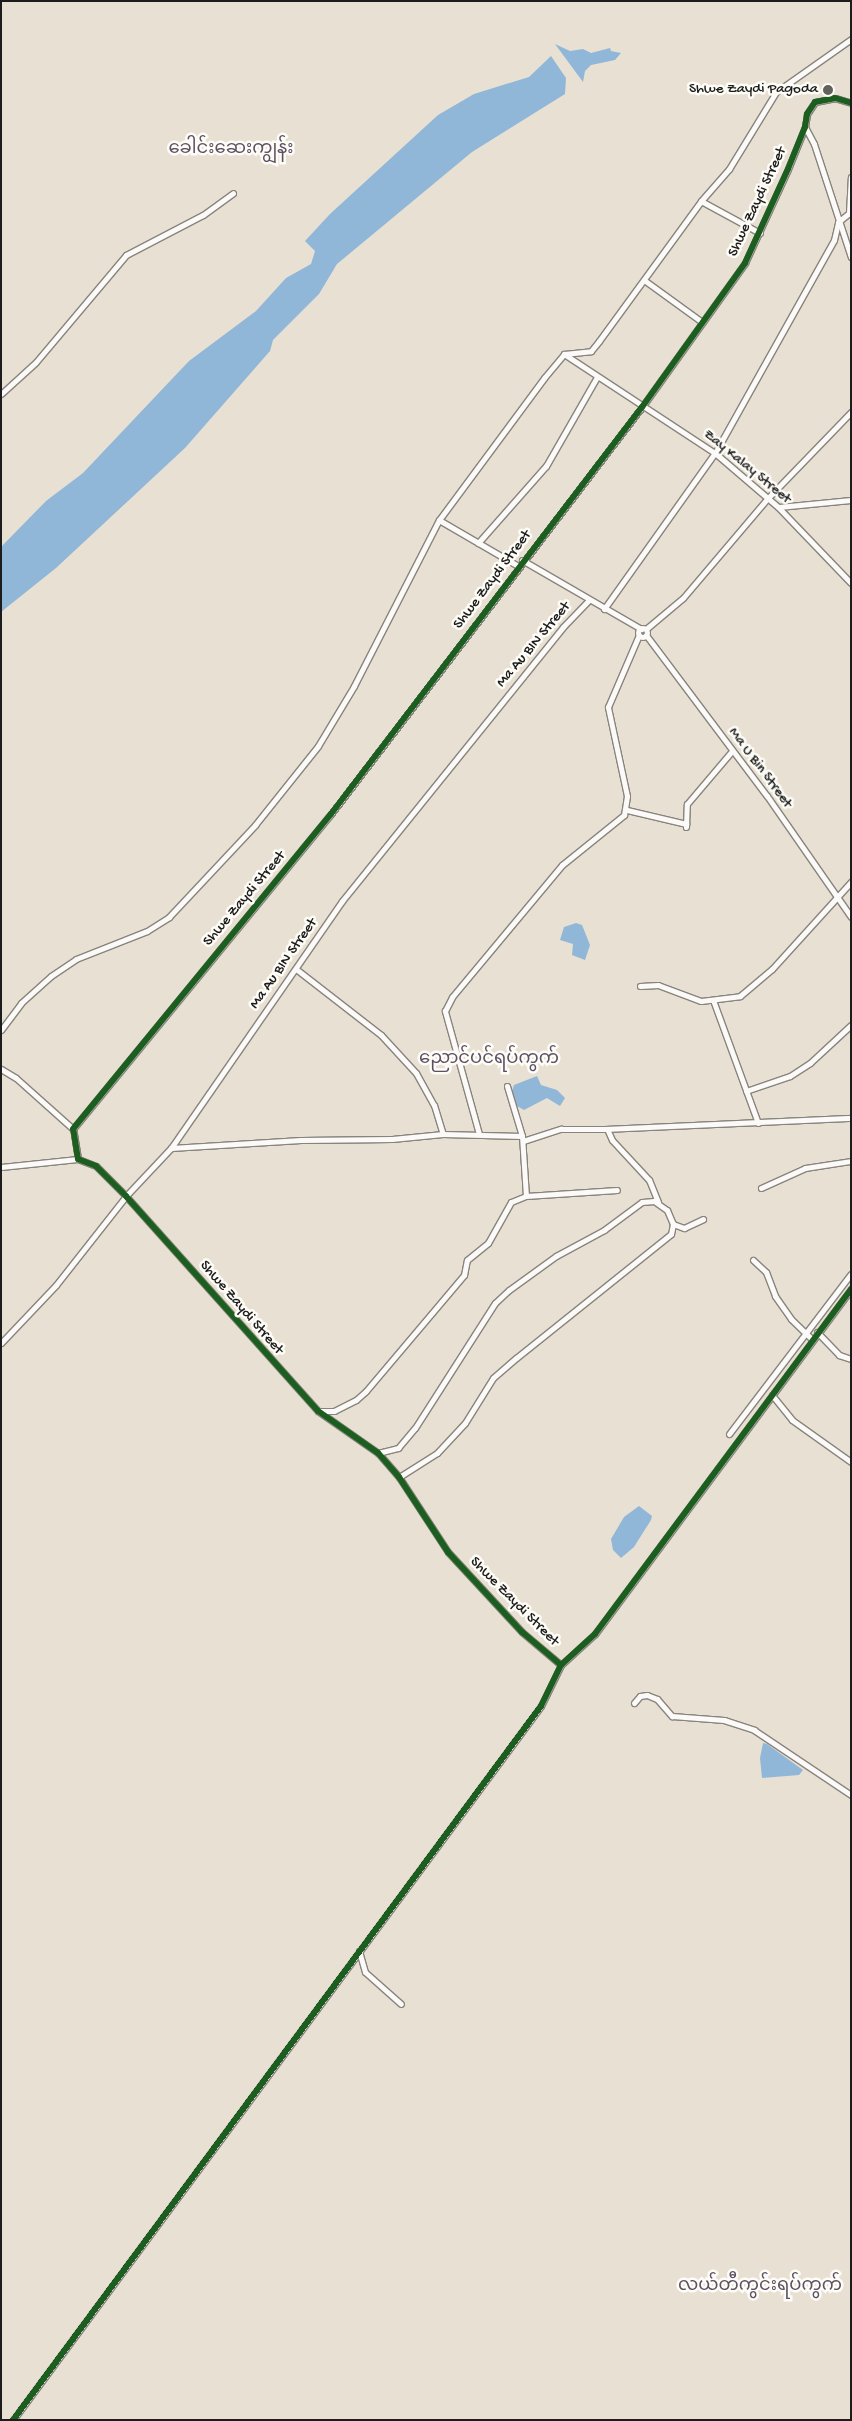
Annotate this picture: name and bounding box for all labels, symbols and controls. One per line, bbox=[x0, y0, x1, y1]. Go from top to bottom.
place label: Shwe Zaydi Pagoda bbox=[689, 81, 818, 99]
marker: Shwe Zaydi Pagoda bbox=[822, 84, 834, 96]
district label: ခေါင်းဆေးကျွန်း bbox=[168, 139, 294, 161]
street label: Shwe Zaydi Street bbox=[725, 144, 791, 260]
street label: Zay Kalay Street bbox=[699, 426, 795, 508]
street label: Shwe Zaydi Street bbox=[450, 527, 536, 633]
street label: Ma Au BIN Street bbox=[493, 598, 575, 692]
street label: Ma U Bin Street bbox=[724, 724, 796, 812]
street label: Shwe Zaydi Street bbox=[200, 848, 290, 950]
street label: Ma Au BIN Street bbox=[246, 915, 322, 1013]
district label: ညောင်ပင်ရပ်ကွက် bbox=[419, 1049, 559, 1071]
street label: Shwe Zaydi Street bbox=[195, 1257, 287, 1359]
street label: Shwe Zaydi Street bbox=[466, 1554, 562, 1650]
district label: လယ်တီကွင်းရပ်ကွက် bbox=[678, 2276, 842, 2298]

